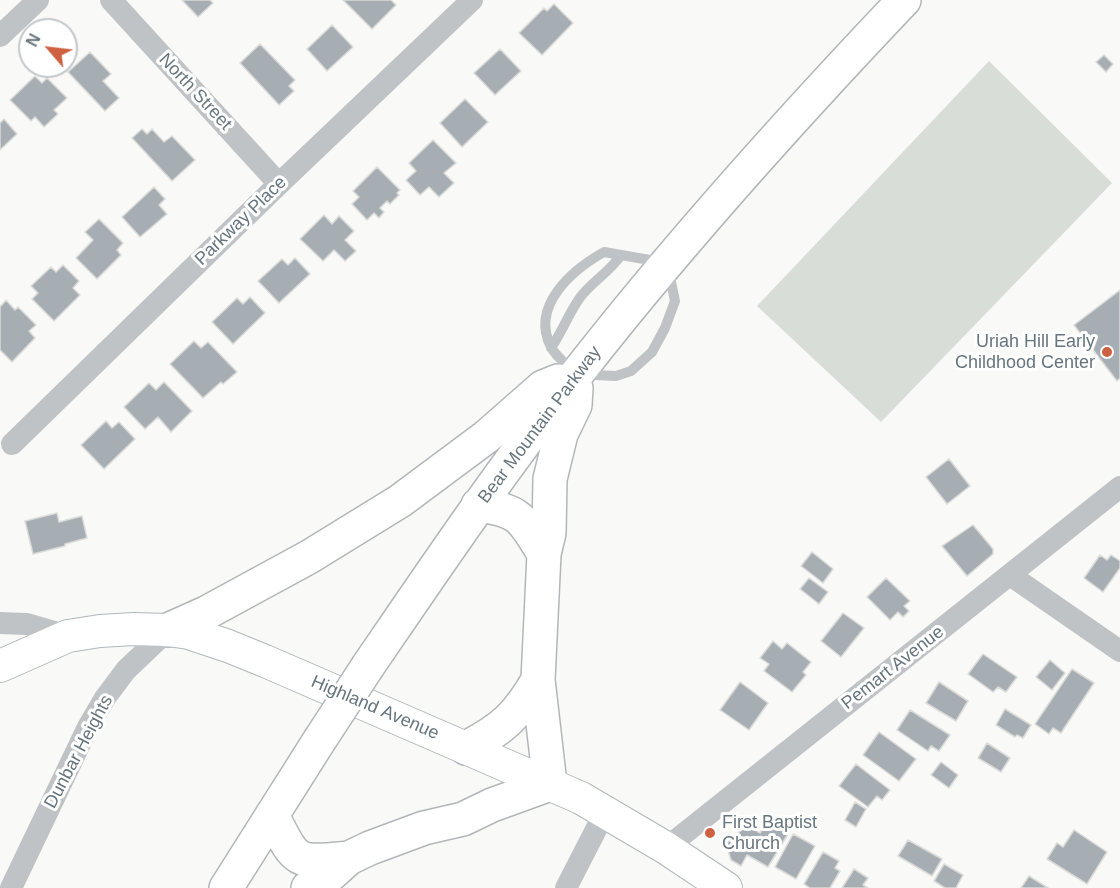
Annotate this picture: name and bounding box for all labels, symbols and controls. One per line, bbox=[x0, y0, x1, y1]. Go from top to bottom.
north arrow bbox=[18, 18, 78, 78]
text: N bbox=[23, 31, 44, 49]
street label: North Street bbox=[154, 49, 236, 135]
street label: Parkway Place bbox=[191, 172, 291, 270]
place label: Uriah Hill Early Childhood Center bbox=[955, 331, 1095, 374]
street label: Bear Mountain Parkway bbox=[474, 342, 606, 508]
marker: Uriah Hill Early Childhood Center bbox=[1100, 345, 1114, 359]
street label: Pemart Avenue bbox=[838, 621, 948, 715]
street label: Highland Avenue bbox=[308, 671, 442, 745]
street label: Dunbar Heights bbox=[40, 692, 118, 812]
place label: First Baptist Church bbox=[722, 812, 817, 854]
marker: First Baptist Church bbox=[703, 826, 717, 840]

